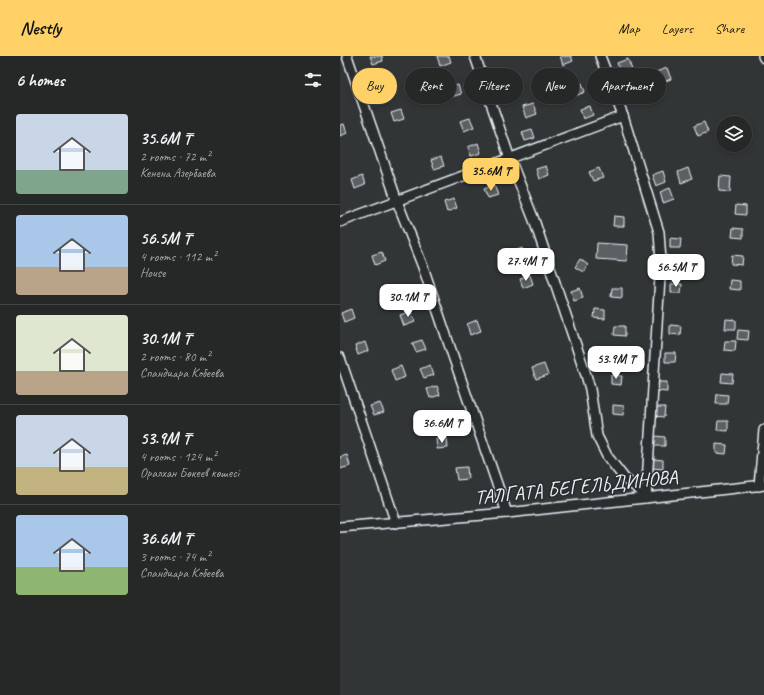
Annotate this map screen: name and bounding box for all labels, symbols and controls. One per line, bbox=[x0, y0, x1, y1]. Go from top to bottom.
text: Nestly bbox=[20, 16, 61, 40]
text: Map bbox=[618, 20, 640, 37]
text: Layers bbox=[662, 20, 693, 37]
text: Share bbox=[715, 20, 744, 37]
chip: Buy bbox=[352, 68, 397, 104]
chip: Rent bbox=[405, 68, 456, 104]
chip: Filters bbox=[464, 68, 523, 104]
chip: New bbox=[531, 68, 579, 104]
chip: Apartment bbox=[587, 68, 666, 104]
icon: filters bbox=[302, 69, 324, 91]
text: 6 homes bbox=[16, 70, 64, 91]
map controls bbox=[716, 116, 752, 152]
button: layers bbox=[716, 116, 752, 152]
text: 35.6M ₸ bbox=[140, 128, 191, 149]
icon: home bbox=[48, 130, 96, 178]
text: 2 rooms · 72 m² bbox=[140, 149, 210, 165]
pin: 35.6M ₸ bbox=[454, 158, 528, 192]
text: 35.6M ₸ bbox=[471, 163, 511, 179]
text: Кенена Азербаева bbox=[140, 165, 215, 181]
text: 56.5M ₸ bbox=[140, 228, 191, 249]
icon: home bbox=[48, 231, 96, 279]
pin: 27.4M ₸ bbox=[489, 248, 563, 282]
text: 4 rooms · 112 m² bbox=[140, 249, 216, 265]
text: 27.4M ₸ bbox=[506, 253, 546, 269]
pin: 56.5M ₸ bbox=[639, 254, 713, 288]
text: 56.5M ₸ bbox=[657, 259, 695, 275]
text: House bbox=[140, 265, 165, 281]
pin: 30.1M ₸ bbox=[371, 284, 445, 318]
text: 30.1M ₸ bbox=[388, 289, 428, 305]
text: 30.1M ₸ bbox=[140, 328, 191, 349]
icon: home bbox=[48, 331, 96, 379]
pin: 53.9M ₸ bbox=[579, 346, 653, 380]
text: 2 rooms · 80 m² bbox=[140, 349, 210, 365]
text: 53.9M ₸ bbox=[597, 351, 635, 367]
text: Спандиара Кобеева bbox=[140, 365, 223, 381]
pin: 36.6M ₸ bbox=[405, 410, 479, 444]
text: 36.6M ₸ bbox=[422, 415, 462, 431]
text: 53.9M ₸ bbox=[140, 428, 191, 449]
icon: home bbox=[48, 431, 96, 479]
text: 4 rooms · 124 m² bbox=[140, 449, 216, 465]
street label: ТАЛГАТА БЕГЕЛЬДИНОВА bbox=[473, 464, 679, 510]
text: Оралхан Бөкеев көшесі bbox=[140, 465, 239, 481]
text: 36.6M ₸ bbox=[140, 528, 192, 549]
icon: home bbox=[48, 531, 96, 579]
text: 3 rooms · 74 m² bbox=[140, 549, 210, 565]
text: Спандиара Кобеева bbox=[140, 565, 223, 581]

